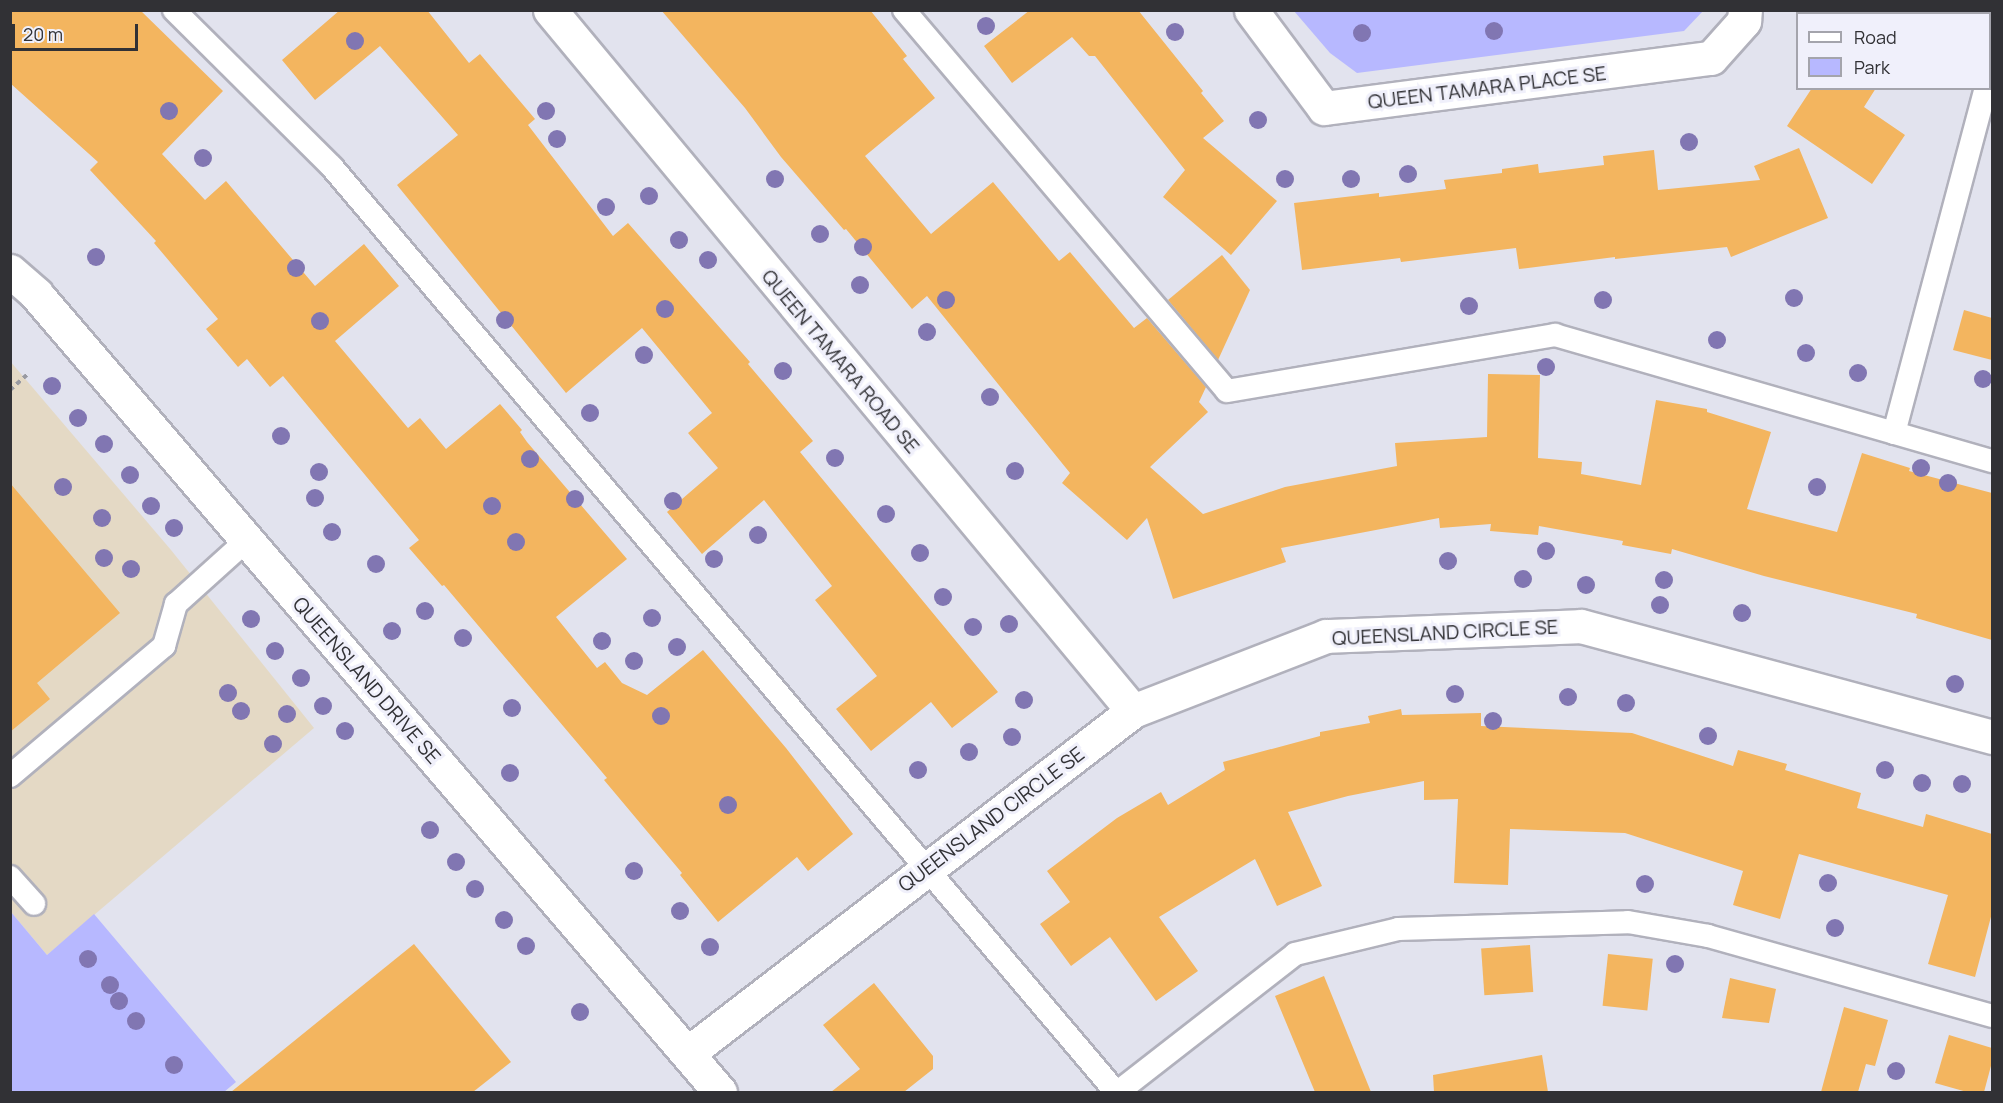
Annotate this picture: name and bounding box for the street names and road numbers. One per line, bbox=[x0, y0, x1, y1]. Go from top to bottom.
street label: QUEEN TAMARA PLACE SE bbox=[1366, 60, 1608, 114]
street label: QUEEN TAMARA ROAD SE bbox=[757, 264, 925, 458]
street label: QUEENSLAND DRIVE SE bbox=[288, 592, 446, 768]
street label: QUEENSLAND CIRCLE SE bbox=[1331, 614, 1559, 650]
street label: QUEENSLAND CIRCLE SE bbox=[893, 741, 1089, 897]

